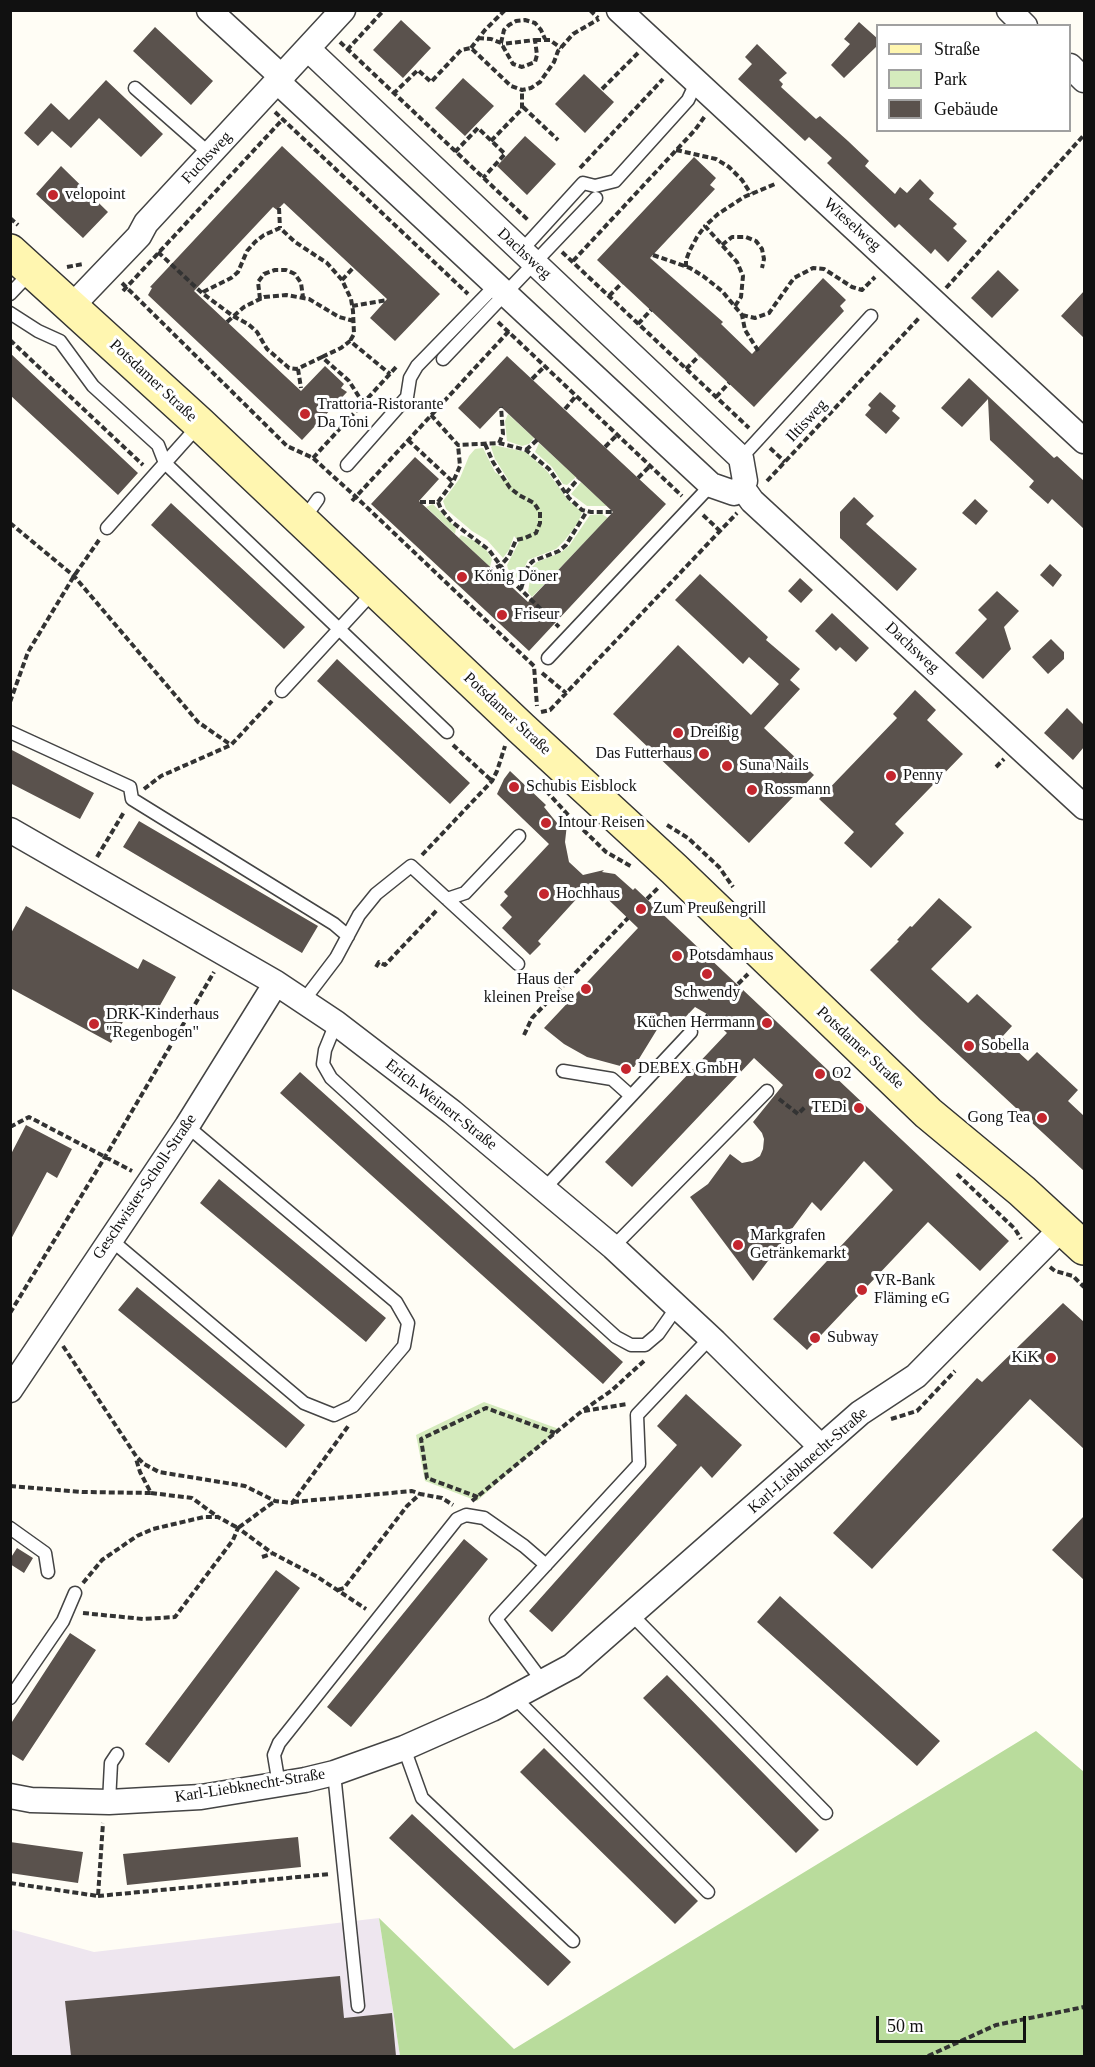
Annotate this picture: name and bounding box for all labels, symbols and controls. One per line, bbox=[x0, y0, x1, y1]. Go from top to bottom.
legend bbox=[876, 24, 1071, 132]
text: Straße bbox=[934, 39, 980, 59]
text: Park bbox=[934, 69, 967, 89]
text: Gebäude bbox=[934, 99, 998, 119]
street label: Fuchsweg bbox=[178, 128, 236, 188]
place label: velopoint bbox=[65, 185, 125, 205]
marker: velopoint bbox=[46, 188, 60, 202]
street label: Wieselweg bbox=[819, 194, 885, 256]
street label: Dachsweg bbox=[493, 224, 555, 284]
street label: Potsdamer Straße bbox=[105, 336, 201, 426]
place label: Trattoria-Ristorante Da Toni bbox=[317, 395, 444, 433]
street label: Iltisweg bbox=[782, 396, 832, 446]
marker: Trattoria-Ristorante Da Toni bbox=[298, 407, 312, 421]
place label: König Döner bbox=[474, 567, 558, 587]
marker: König Döner bbox=[455, 570, 469, 584]
place label: Friseur bbox=[514, 605, 559, 625]
marker: Friseur bbox=[495, 608, 509, 622]
street label: Dachsweg bbox=[881, 618, 943, 678]
street label: Potsdamer Straße bbox=[459, 669, 555, 759]
place label: Dreißig bbox=[690, 723, 739, 743]
marker: Dreißig bbox=[671, 726, 685, 740]
place label: Das Futterhaus bbox=[596, 744, 692, 764]
marker: Das Futterhaus bbox=[697, 747, 711, 761]
place label: Suna Nails bbox=[739, 756, 809, 776]
marker: Suna Nails bbox=[720, 759, 734, 773]
place label: Penny bbox=[903, 766, 943, 786]
marker: Penny bbox=[884, 769, 898, 783]
place label: Schubis Eisblock bbox=[526, 777, 637, 797]
marker: Schubis Eisblock bbox=[507, 780, 521, 794]
place label: Rossmann bbox=[764, 780, 831, 800]
marker: Rossmann bbox=[745, 783, 759, 797]
place label: Intour Reisen bbox=[558, 813, 645, 833]
marker: Intour Reisen bbox=[539, 816, 553, 830]
place label: Hochhaus bbox=[556, 884, 620, 904]
marker: Hochhaus bbox=[537, 887, 551, 901]
place label: Zum Preußengrill bbox=[653, 899, 766, 919]
marker: Zum Preußengrill bbox=[634, 902, 648, 916]
place label: Potsdamhaus bbox=[689, 946, 773, 966]
marker: Potsdamhaus bbox=[670, 949, 684, 963]
marker: Schwendy bbox=[700, 967, 714, 981]
place label: Haus der kleinen Preise bbox=[484, 970, 574, 1008]
marker: Haus der kleinen Preise bbox=[579, 982, 593, 996]
place label: Schwendy bbox=[674, 983, 740, 1003]
street label: Potsdamer Straße bbox=[812, 1003, 908, 1093]
place label: DRK-Kinderhaus "Regenbogen" bbox=[106, 1005, 219, 1043]
place label: Küchen Herrmann bbox=[636, 1013, 755, 1033]
marker: Küchen Herrmann bbox=[760, 1016, 774, 1030]
marker: DRK-Kinderhaus "Regenbogen" bbox=[87, 1017, 101, 1031]
place label: Sobella bbox=[981, 1036, 1029, 1056]
marker: Sobella bbox=[962, 1039, 976, 1053]
street label: Erich-Weinert-Straße bbox=[381, 1055, 501, 1155]
place label: DEBEX GmbH bbox=[638, 1059, 739, 1079]
marker: DEBEX GmbH bbox=[619, 1062, 633, 1076]
place label: O2 bbox=[832, 1064, 852, 1084]
marker: O2 bbox=[813, 1067, 827, 1081]
place label: TEDi bbox=[811, 1098, 847, 1118]
marker: TEDi bbox=[852, 1101, 866, 1115]
place label: Gong Tea bbox=[968, 1108, 1030, 1128]
street label: Geschwister-Scholl-Straße bbox=[89, 1111, 201, 1263]
marker: Gong Tea bbox=[1035, 1111, 1049, 1125]
place label: Markgrafen Getränkemarkt bbox=[750, 1226, 846, 1264]
marker: Markgrafen Getränkemarkt bbox=[731, 1238, 745, 1252]
place label: VR-Bank Fläming eG bbox=[874, 1271, 950, 1309]
marker: VR-Bank Fläming eG bbox=[855, 1283, 869, 1297]
place label: Subway bbox=[827, 1328, 879, 1348]
marker: Subway bbox=[808, 1331, 822, 1345]
place label: KiK bbox=[1011, 1348, 1039, 1368]
marker: KiK bbox=[1044, 1351, 1058, 1365]
street label: Karl-Liebknecht-Straße bbox=[744, 1404, 872, 1518]
street label: Karl-Liebknecht-Straße bbox=[173, 1765, 327, 1807]
scale bar bbox=[879, 2004, 1029, 2042]
text: 50 m bbox=[887, 2016, 924, 2036]

